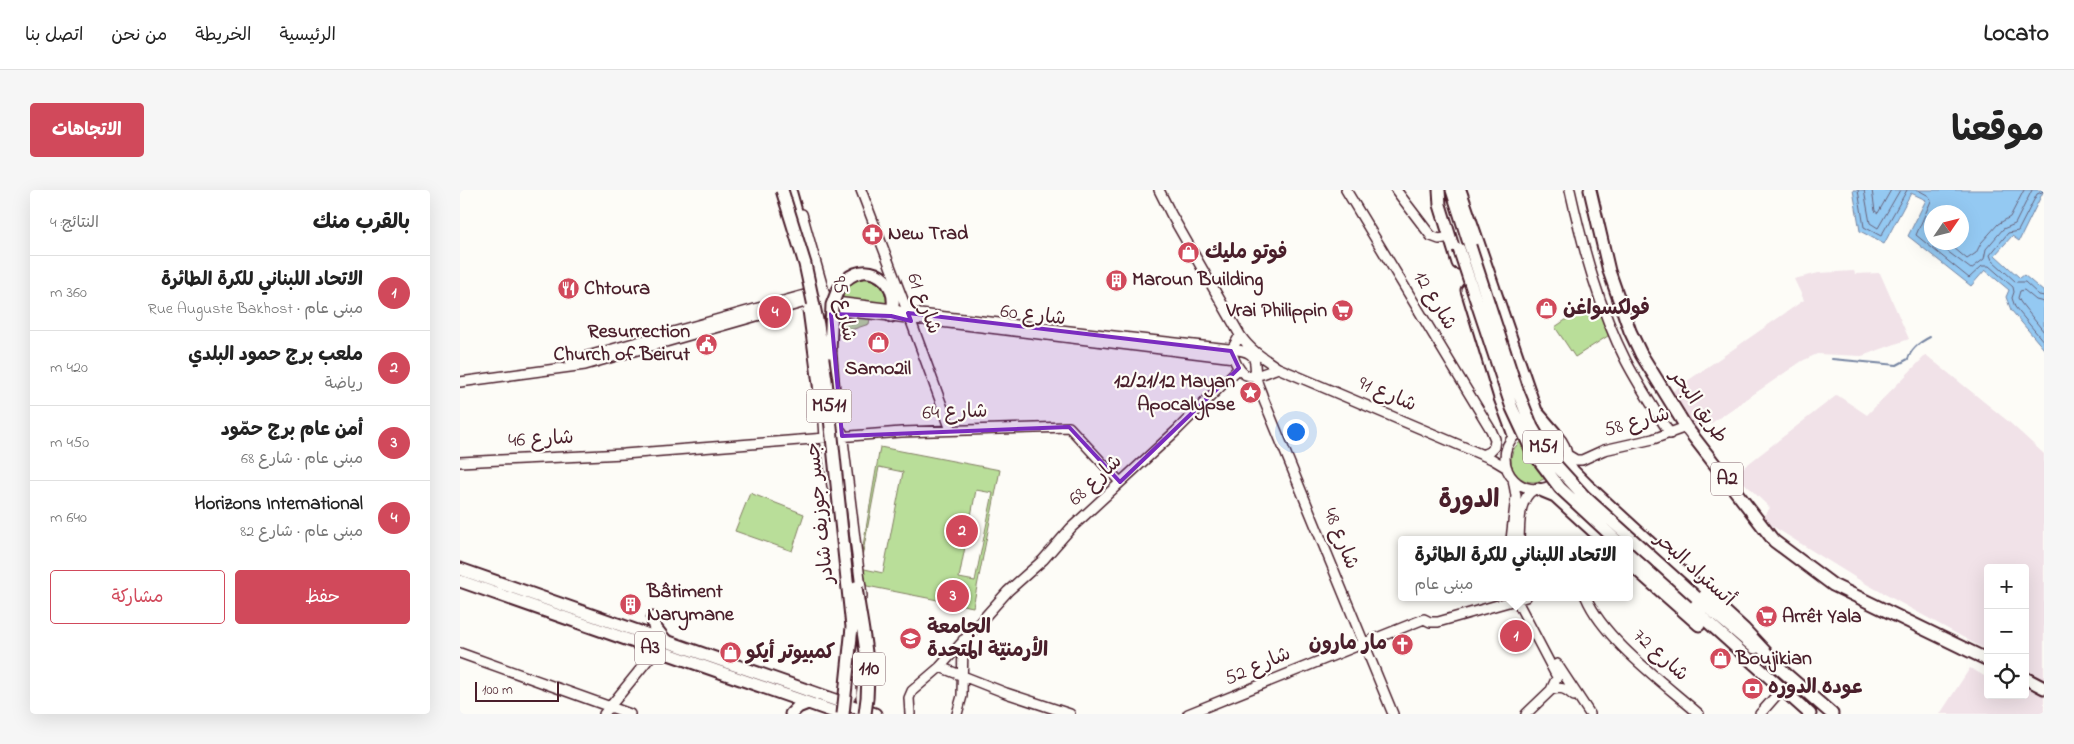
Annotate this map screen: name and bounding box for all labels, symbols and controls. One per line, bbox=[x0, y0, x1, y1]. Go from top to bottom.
text: Locato bbox=[1983, 17, 2049, 52]
text: اتصل بنا bbox=[25, 23, 83, 49]
text: من نحن bbox=[111, 23, 167, 49]
text: الخريطة bbox=[195, 23, 251, 49]
text: الرئيسية bbox=[279, 23, 336, 49]
button: الاتجاهات bbox=[30, 103, 144, 157]
text: موقعنا bbox=[1951, 106, 2044, 157]
north arrow bbox=[1924, 205, 1969, 250]
text: بالقرب منك bbox=[313, 208, 410, 238]
text: النتائج: 4 bbox=[50, 211, 99, 235]
place label: New Trad bbox=[888, 220, 969, 249]
pharmacy icon: New Trad bbox=[860, 222, 884, 246]
place label: فوتو مليك bbox=[1205, 239, 1287, 268]
shop icon: فوتو مليك bbox=[1177, 241, 1201, 265]
place label: Maroun Building bbox=[1132, 266, 1263, 296]
street label: شارع 12 bbox=[1405, 266, 1463, 336]
text: الاتحاد اللبناني للكرة الطائرة bbox=[161, 267, 363, 294]
building icon: Maroun Building bbox=[1104, 268, 1128, 292]
street label: شارع 61 bbox=[898, 269, 948, 339]
street label: شارع 95 bbox=[823, 274, 863, 344]
place label: Chtoura bbox=[584, 275, 650, 304]
restaurant icon: Chtoura bbox=[556, 277, 580, 301]
text: 360 m bbox=[50, 281, 87, 305]
text: 1 bbox=[391, 281, 397, 305]
pin: 4 bbox=[759, 293, 791, 331]
place label: فولكسواغن bbox=[1563, 295, 1650, 324]
text: مبنى عام · Rue Auguste Bakhost bbox=[148, 297, 363, 321]
place label: Vrai Philippin bbox=[1225, 297, 1327, 326]
shop icon: فولكسواغن bbox=[1535, 297, 1559, 321]
street label: شارع 60 bbox=[999, 298, 1067, 334]
supermarket icon: Vrai Philippin bbox=[1331, 299, 1355, 323]
place label: Resurrection Church of Beirut bbox=[554, 318, 690, 370]
shop icon: Samo2il bbox=[866, 331, 890, 355]
public building icon: Resurrection Church of Beirut bbox=[694, 332, 718, 356]
text: ملعب برج حمود البلدي bbox=[188, 342, 363, 369]
place label: Samo2il bbox=[845, 355, 911, 384]
text: 420 m bbox=[50, 356, 88, 380]
text: 2 bbox=[390, 356, 398, 380]
street label: طريق البحر bbox=[1661, 362, 1734, 450]
place label: 12/21/12 Mayan Apocalypse bbox=[1114, 368, 1236, 421]
street label: شارع 91 bbox=[1353, 370, 1421, 420]
text: رياضة bbox=[325, 372, 363, 396]
place icon: 12/21/12 Mayan Apocalypse bbox=[1239, 381, 1263, 405]
road number: M511 bbox=[806, 390, 852, 422]
street label: شارع 64 bbox=[922, 397, 988, 429]
street label: شارع 58 bbox=[1601, 400, 1673, 446]
text: أمن عام برج حمّود bbox=[221, 417, 363, 444]
your location bbox=[1283, 419, 1309, 445]
street label: شارع 46 bbox=[508, 424, 574, 456]
road number: M51 bbox=[1523, 430, 1563, 464]
text: 450 m bbox=[50, 431, 89, 455]
text: 3 bbox=[391, 431, 397, 455]
street label: جسر جوزيف شادر bbox=[799, 441, 843, 587]
text: مبنى عام · شارع 68 bbox=[241, 447, 363, 471]
street label: شارع 68 bbox=[1062, 448, 1130, 514]
road number: A2 bbox=[1711, 462, 1743, 496]
district label: الدورة bbox=[1439, 483, 1499, 519]
text: Horizons International bbox=[194, 491, 363, 518]
street label: شارع 48 bbox=[1315, 504, 1365, 574]
text: 640 m bbox=[50, 506, 87, 530]
text: 4 bbox=[391, 506, 397, 530]
pin: 2 bbox=[946, 512, 978, 550]
text: مبنى عام · شارع 82 bbox=[240, 520, 363, 544]
street label: أتستراد البحر bbox=[1646, 524, 1741, 614]
popup bbox=[1398, 536, 1633, 601]
text: الاتحاد اللبناني للكرة الطائرة bbox=[1415, 543, 1617, 570]
map controls bbox=[1984, 564, 2029, 699]
button: + bbox=[1984, 564, 2029, 609]
button: مشاركة bbox=[50, 570, 225, 624]
button: حفظ bbox=[235, 570, 410, 624]
text: مبنى عام bbox=[1415, 573, 1473, 597]
pin: 3 bbox=[937, 577, 969, 615]
place label: Bâtiment Narymane bbox=[646, 578, 735, 631]
building icon: Bâtiment Narymane bbox=[619, 592, 643, 616]
place label: Arrêt Yala bbox=[1782, 603, 1862, 632]
supermarket icon: Arrêt Yala bbox=[1754, 605, 1778, 629]
button: − bbox=[1984, 609, 2029, 654]
place label: الجامعة الأرمنيّة المتحدة bbox=[927, 614, 1048, 666]
pin: 1 bbox=[1500, 617, 1532, 655]
street label: شارع 72 bbox=[1626, 623, 1694, 689]
school or university icon: الجامعة الأرمنيّة المتحدة bbox=[899, 627, 923, 651]
place label: مار مارون bbox=[1309, 630, 1387, 659]
road number: A3 bbox=[635, 632, 665, 664]
church icon: مار مارون bbox=[1391, 632, 1415, 656]
place label: كمبيوتر أيكو bbox=[744, 639, 835, 668]
street label: شارع 52 bbox=[1220, 640, 1296, 694]
shop icon: كمبيوتر أيكو bbox=[718, 641, 742, 665]
place label: Boujikian bbox=[1735, 645, 1812, 674]
shop icon: Boujikian bbox=[1708, 647, 1732, 671]
road number: 110 bbox=[853, 652, 885, 686]
button: locate bbox=[1984, 654, 2029, 699]
place label: عوده الدوره bbox=[1768, 674, 1864, 703]
bank icon: عوده الدوره bbox=[1740, 676, 1764, 700]
scale bar bbox=[475, 679, 559, 702]
text: 100 m bbox=[482, 680, 513, 701]

